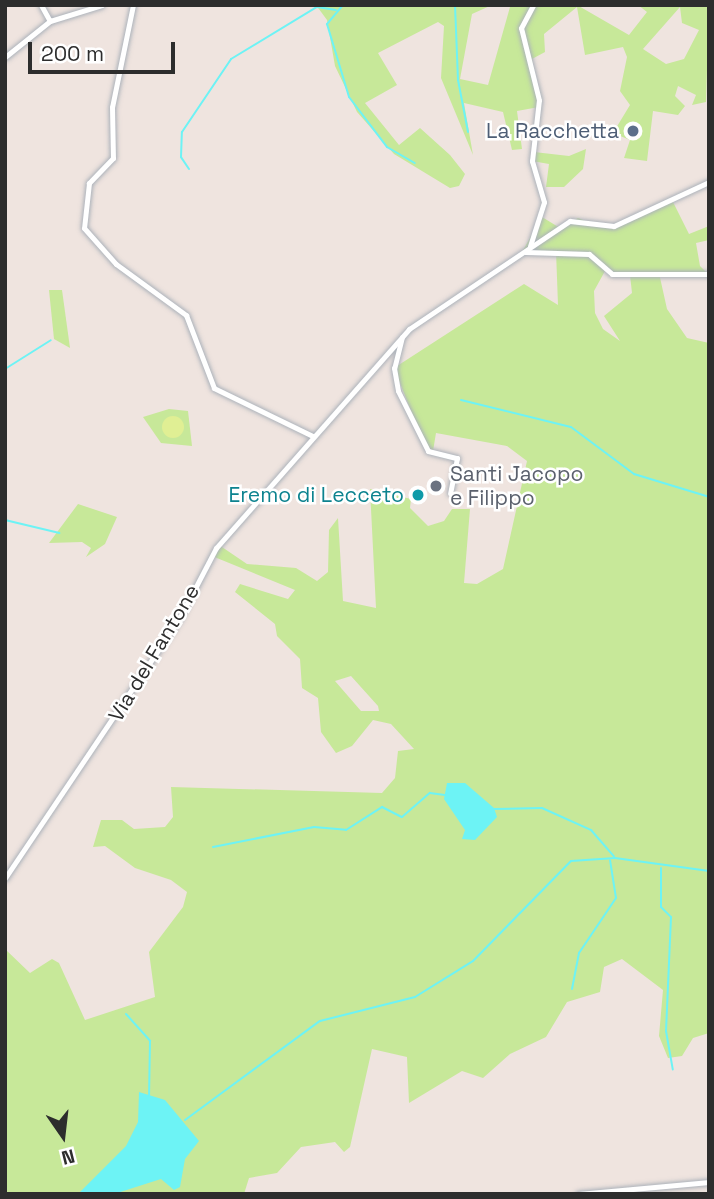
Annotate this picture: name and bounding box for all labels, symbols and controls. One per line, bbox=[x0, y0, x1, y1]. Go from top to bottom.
scale bar bbox=[32, 28, 178, 72]
text: 200 m bbox=[41, 40, 104, 67]
place label: La Racchetta bbox=[486, 118, 619, 144]
marker: La Racchetta bbox=[625, 123, 641, 139]
place label: Santi Jacopo e Filippo bbox=[450, 461, 583, 511]
marker: Santi Jacopo e Filippo bbox=[428, 478, 444, 494]
place label: Eremo di Lecceto bbox=[228, 482, 404, 508]
marker: Eremo di Lecceto bbox=[410, 487, 426, 503]
street label: Via del Fantone bbox=[103, 580, 205, 726]
north arrow bbox=[28, 1101, 98, 1171]
text: N bbox=[59, 1143, 77, 1171]

